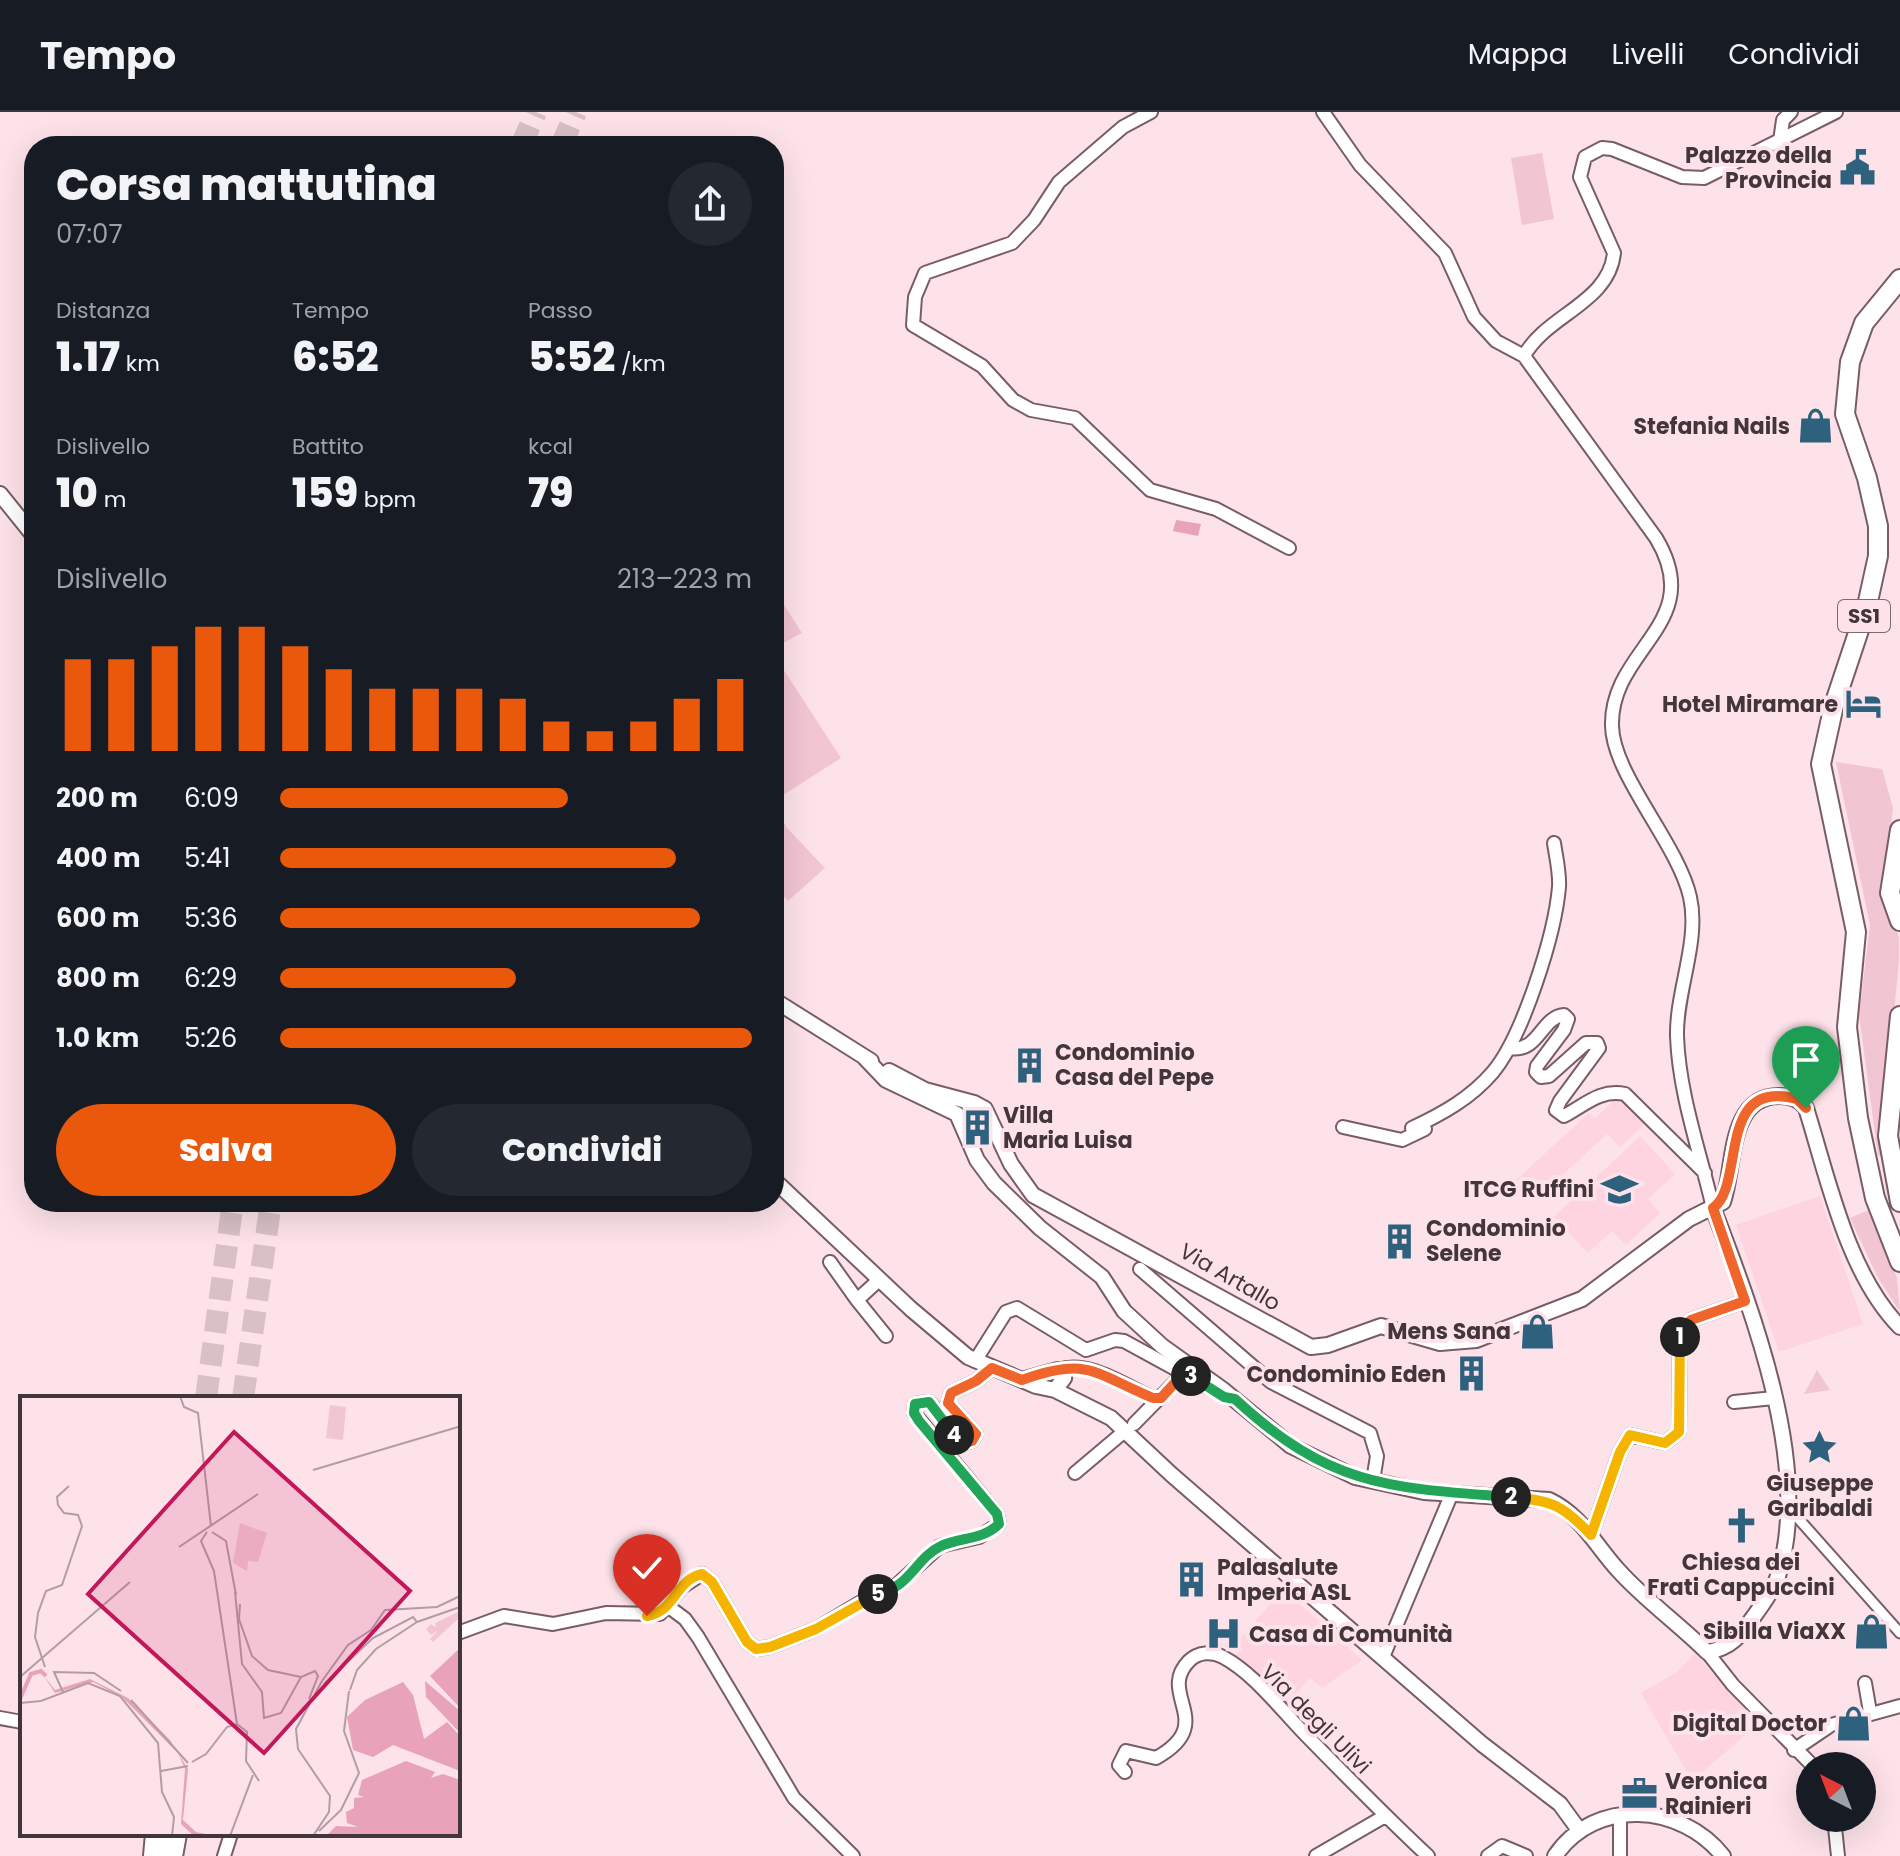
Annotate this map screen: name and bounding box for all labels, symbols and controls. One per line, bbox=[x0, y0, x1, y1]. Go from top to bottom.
text: Tempo bbox=[40, 29, 176, 82]
text: Mappa bbox=[1468, 35, 1568, 74]
text: Livelli bbox=[1612, 35, 1684, 74]
text: Condividi bbox=[1728, 35, 1860, 74]
place label: Palazzo della Provincia bbox=[1685, 140, 1832, 196]
public building icon: Palazzo della Provincia bbox=[1839, 149, 1877, 187]
text: Corsa mattutina bbox=[56, 154, 437, 215]
button: share bbox=[668, 162, 752, 246]
text: 07:07 bbox=[56, 216, 123, 252]
text: Distanza bbox=[56, 295, 150, 326]
text: Tempo bbox=[292, 295, 369, 326]
text: Passo bbox=[528, 295, 593, 326]
text: 1.17 bbox=[56, 329, 120, 385]
text: 6:52 bbox=[292, 329, 378, 385]
text: 5:52 bbox=[528, 329, 615, 385]
text: km bbox=[120, 348, 160, 379]
text: /km bbox=[615, 348, 666, 379]
shop icon: Stefania Nails bbox=[1797, 407, 1835, 445]
place label: Stefania Nails bbox=[1633, 411, 1790, 442]
text: Dislivello bbox=[56, 431, 150, 462]
text: Battito bbox=[292, 431, 364, 462]
text: kcal bbox=[528, 431, 573, 462]
text: 10 bbox=[56, 465, 98, 521]
text: 159 bbox=[292, 465, 358, 521]
text: 79 bbox=[528, 465, 573, 521]
text: m bbox=[98, 484, 126, 515]
text: bpm bbox=[358, 484, 416, 515]
text: Dislivello bbox=[56, 561, 167, 597]
text: 213–223 m bbox=[617, 561, 752, 597]
road number: SS1 bbox=[1838, 600, 1890, 632]
hotel icon: Hotel Miramare bbox=[1845, 685, 1883, 723]
place label: Hotel Miramare bbox=[1662, 689, 1838, 720]
text: 200 m bbox=[56, 780, 138, 816]
text: 6:09 bbox=[184, 780, 239, 816]
text: 400 m bbox=[56, 840, 141, 876]
text: 5:41 bbox=[184, 840, 231, 876]
text: 600 m bbox=[56, 900, 140, 936]
text: 5:36 bbox=[184, 900, 238, 936]
text: 800 m bbox=[56, 960, 140, 996]
text: 6:29 bbox=[184, 960, 237, 996]
text: 1.0 km bbox=[56, 1020, 139, 1056]
text: 5:26 bbox=[184, 1020, 237, 1056]
pin bbox=[1772, 1026, 1840, 1108]
place label: Condominio Casa del Pepe bbox=[1055, 1037, 1214, 1093]
icon: arrive bbox=[1784, 1038, 1828, 1082]
building icon: Condominio Casa del Pepe bbox=[1010, 1046, 1048, 1084]
place label: Villa Maria Luisa bbox=[1003, 1100, 1133, 1156]
button: Salva bbox=[56, 1104, 396, 1196]
button: Condividi bbox=[412, 1104, 752, 1196]
building icon: Villa Maria Luisa bbox=[958, 1109, 996, 1147]
school or university icon: ITCG Ruffini bbox=[1601, 1170, 1639, 1208]
place label: ITCG Ruffini bbox=[1463, 1174, 1594, 1205]
place label: Condominio Selene bbox=[1426, 1213, 1566, 1269]
building icon: Condominio Selene bbox=[1381, 1222, 1419, 1260]
street label: Via Artallo bbox=[1174, 1236, 1286, 1318]
shop icon: Mens Sana bbox=[1518, 1312, 1556, 1350]
place label: Mens Sana bbox=[1387, 1316, 1511, 1347]
pin: 1 bbox=[1660, 1317, 1700, 1357]
text: 1 bbox=[1676, 1321, 1684, 1352]
building icon: Condominio Eden bbox=[1453, 1355, 1491, 1393]
pin: 3 bbox=[1171, 1356, 1211, 1396]
place label: Condominio Eden bbox=[1246, 1359, 1446, 1390]
text: 3 bbox=[1184, 1360, 1198, 1391]
inset map bbox=[20, 1396, 460, 1836]
pin: 4 bbox=[934, 1415, 974, 1455]
text: 4 bbox=[947, 1419, 961, 1450]
place icon: Giuseppe Garibaldi bbox=[1801, 1428, 1839, 1466]
place label: Giuseppe Garibaldi bbox=[1766, 1468, 1874, 1524]
pin: 2 bbox=[1491, 1477, 1531, 1517]
text: 2 bbox=[1505, 1481, 1517, 1512]
church icon: Chiesa dei Frati Cappuccini bbox=[1722, 1507, 1760, 1545]
pin bbox=[613, 1534, 681, 1616]
icon: check bbox=[625, 1546, 669, 1590]
place label: Chiesa dei Frati Cappuccini bbox=[1647, 1547, 1835, 1603]
place label: Palasalute Imperia ASL bbox=[1217, 1552, 1352, 1608]
building icon: Palasalute Imperia ASL bbox=[1172, 1561, 1210, 1599]
pin: 5 bbox=[858, 1574, 898, 1614]
text: 5 bbox=[871, 1578, 885, 1609]
shop icon: Sibilla ViaXX bbox=[1853, 1612, 1891, 1650]
hospital icon: Casa di Comunità bbox=[1204, 1615, 1242, 1653]
place label: Sibilla ViaXX bbox=[1703, 1616, 1846, 1647]
place label: Casa di Comunità bbox=[1249, 1619, 1453, 1650]
street label: Via degli Ulivi bbox=[1254, 1657, 1378, 1781]
shop icon: Digital Doctor bbox=[1834, 1704, 1872, 1742]
place label: Digital Doctor bbox=[1672, 1708, 1827, 1739]
north arrow bbox=[1796, 1752, 1876, 1832]
map controls bbox=[1796, 1752, 1876, 1832]
place label: Veronica Rainieri bbox=[1665, 1766, 1768, 1822]
office icon: Veronica Rainieri bbox=[1620, 1775, 1658, 1813]

